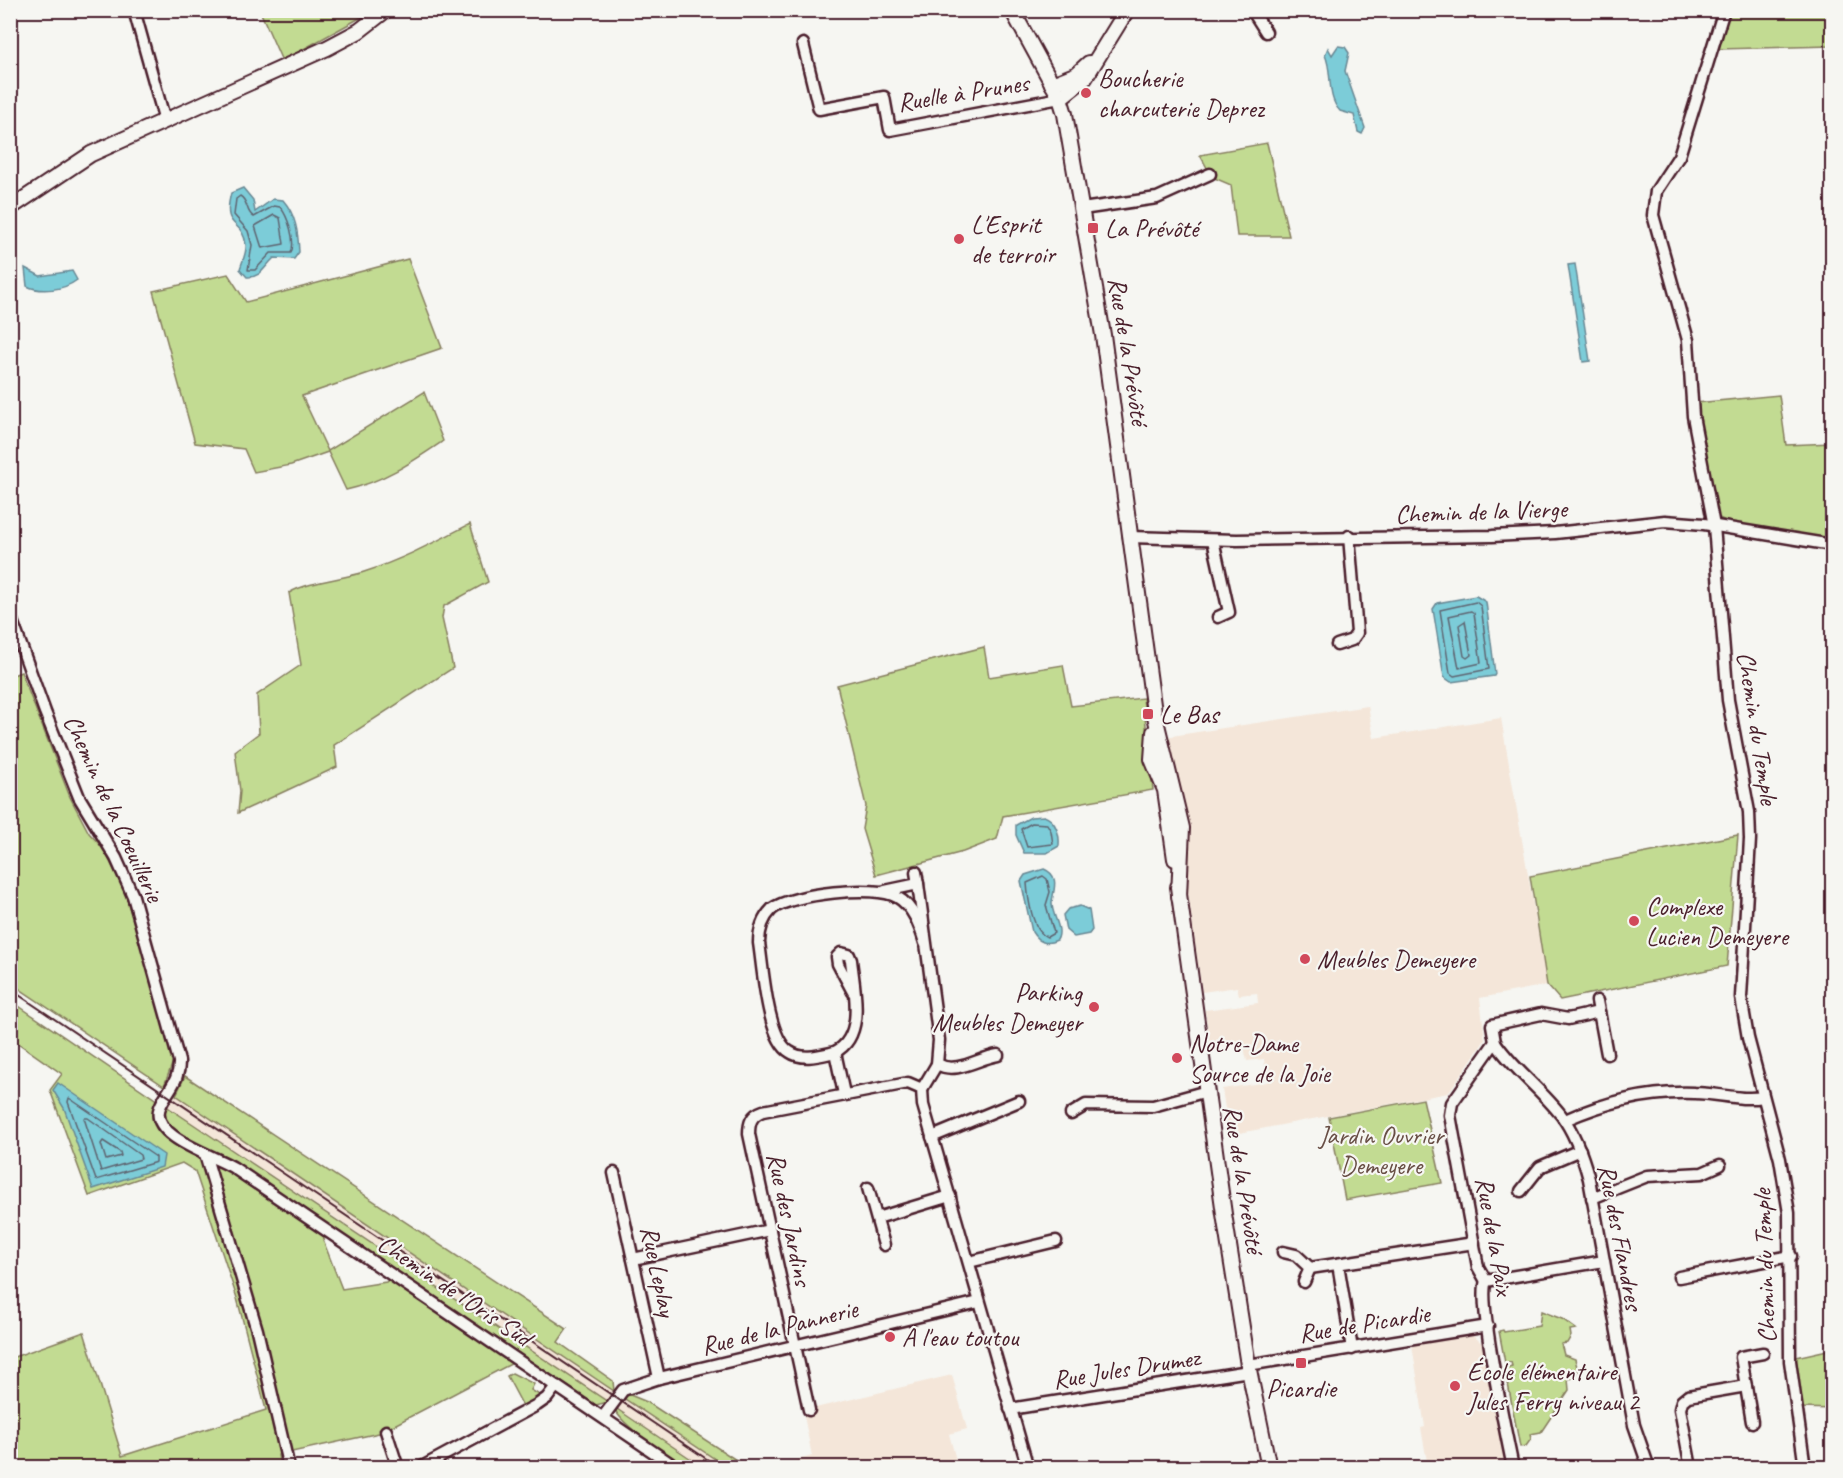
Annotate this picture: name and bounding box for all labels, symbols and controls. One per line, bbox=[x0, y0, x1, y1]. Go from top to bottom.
place label: Boucherie charcuterie Deprez bbox=[1098, 62, 1266, 125]
street label: Ruelle à Prunes bbox=[895, 65, 1033, 119]
marker: Boucherie charcuterie Deprez bbox=[1079, 86, 1093, 100]
place label: L'Esprit de terroir bbox=[971, 208, 1057, 271]
place label: La Prévôté bbox=[1105, 212, 1202, 245]
marker: La Prévôté bbox=[1086, 221, 1100, 235]
marker: L'Esprit de terroir bbox=[952, 232, 966, 246]
street label: Rue de la Prévôté bbox=[1101, 275, 1157, 431]
street label: Chemin de la Vierge bbox=[1395, 492, 1570, 531]
street label: Chemin du Temple bbox=[1729, 649, 1786, 808]
place label: Le Bas bbox=[1160, 698, 1221, 731]
marker: Le Bas bbox=[1141, 707, 1155, 721]
street label: Chemin de la Coeuillerie bbox=[56, 709, 172, 909]
place label: Complexe Lucien Demeyere bbox=[1646, 890, 1791, 953]
marker: Complexe Lucien Demeyere bbox=[1627, 914, 1641, 928]
place label: Meubles Demeyere bbox=[1317, 943, 1478, 976]
marker: Meubles Demeyere bbox=[1298, 952, 1312, 966]
place label: Parking Meubles Demeyer bbox=[932, 976, 1085, 1039]
marker: Parking Meubles Demeyer bbox=[1087, 1000, 1101, 1014]
place label: Notre-Dame Source de la Joie bbox=[1189, 1027, 1331, 1090]
marker: Notre-Dame Source de la Joie bbox=[1170, 1051, 1184, 1065]
street label: Rue de la Prévôté bbox=[1216, 1103, 1272, 1259]
park label: Jardin Ouvrier Demeyere bbox=[1317, 1119, 1446, 1182]
street label: Rue des Jardins bbox=[759, 1149, 820, 1291]
street label: Rue des Flandres bbox=[1590, 1162, 1651, 1315]
street label: Rue de la Paix bbox=[1468, 1174, 1521, 1300]
street label: Chemin du Temple bbox=[1745, 1187, 1784, 1344]
street label: Rue Leplay bbox=[633, 1223, 685, 1321]
street label: Chemin de l'Oris Sud bbox=[371, 1227, 541, 1356]
street label: Rue de la Pannerie bbox=[697, 1292, 862, 1363]
street label: Rue de Picardie bbox=[1296, 1296, 1434, 1350]
place label: A l'eau toutou bbox=[902, 1321, 1020, 1354]
marker: A l'eau toutou bbox=[883, 1330, 897, 1344]
street label: Rue Jules Drumez bbox=[1050, 1340, 1205, 1396]
place label: École élémentaire Jules Ferry niveau 2 bbox=[1465, 1355, 1641, 1418]
marker: Picardie bbox=[1294, 1356, 1308, 1370]
place label: Picardie bbox=[1266, 1372, 1338, 1405]
marker: École élémentaire Jules Ferry niveau 2 bbox=[1448, 1379, 1462, 1393]

